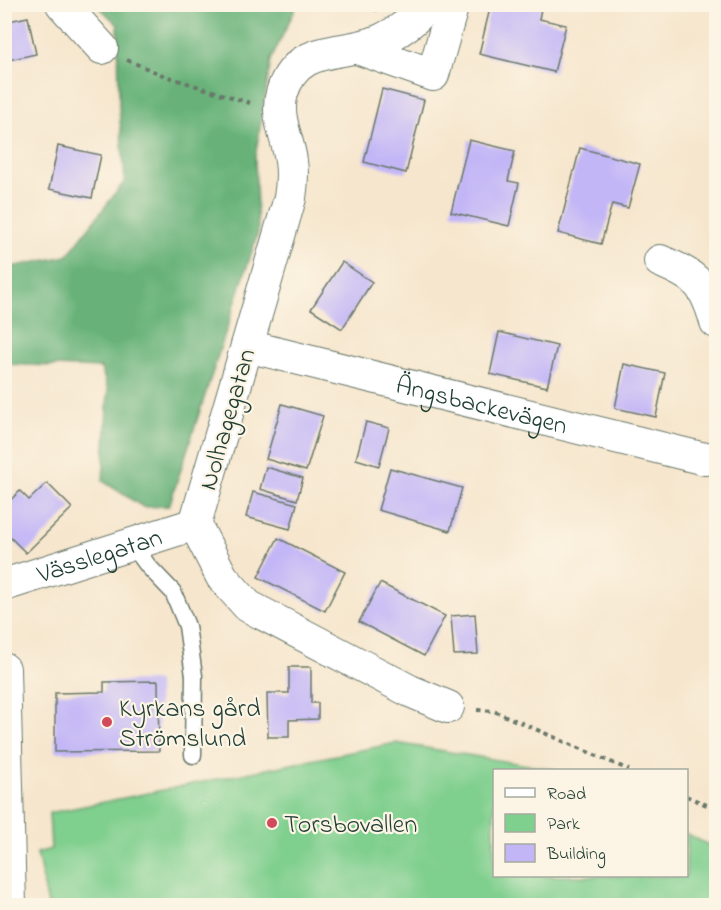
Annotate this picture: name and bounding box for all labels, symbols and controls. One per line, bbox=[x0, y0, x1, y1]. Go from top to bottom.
street label: Nolhagegatan bbox=[191, 345, 267, 495]
street label: Ängsbackevägen bbox=[391, 367, 571, 446]
street label: Vässlegatan bbox=[32, 520, 168, 596]
place label: Kyrkans gård Strömslund bbox=[119, 691, 261, 759]
marker: Kyrkans gård Strömslund bbox=[100, 715, 114, 729]
legend bbox=[493, 769, 688, 877]
text: Road bbox=[547, 782, 586, 808]
place label: Torsbovallen bbox=[284, 807, 417, 845]
text: Park bbox=[547, 812, 580, 838]
marker: Torsbovallen bbox=[265, 816, 279, 830]
text: Building bbox=[546, 842, 606, 869]

